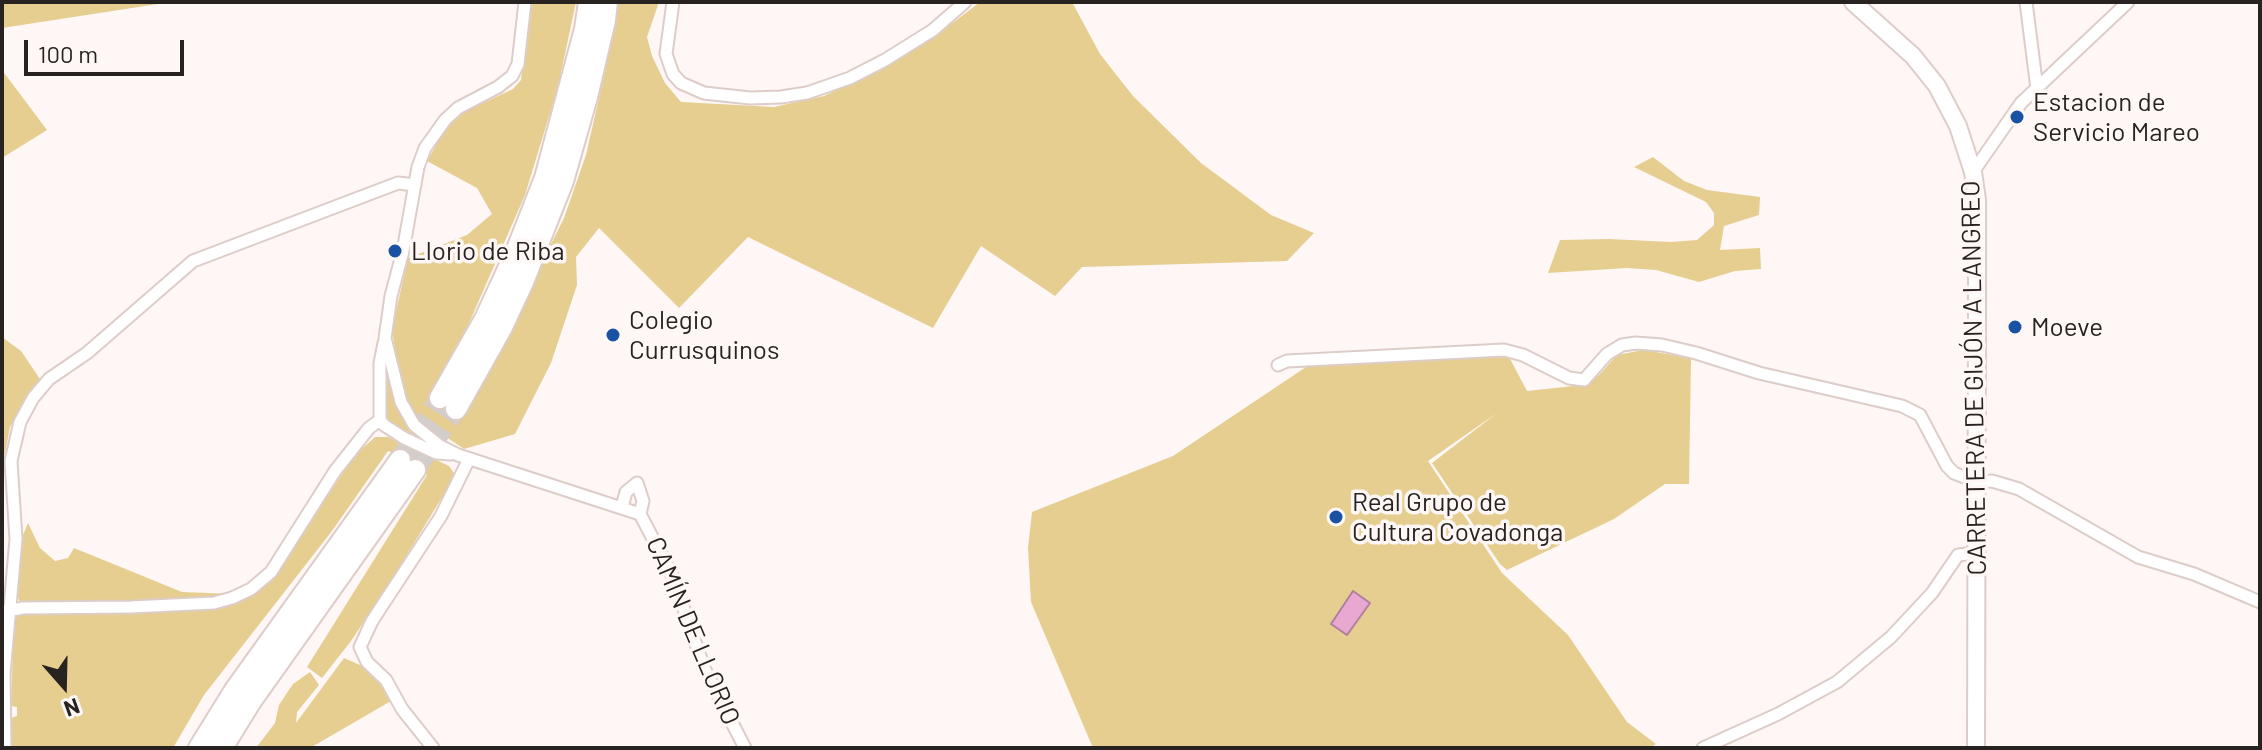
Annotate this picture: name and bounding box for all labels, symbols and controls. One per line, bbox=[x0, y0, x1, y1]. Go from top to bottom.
scale bar bbox=[28, 24, 188, 74]
text: 100 m bbox=[38, 39, 98, 68]
place label: Estacion de Servicio Mareo bbox=[2033, 86, 2200, 148]
marker: Estacion de Servicio Mareo bbox=[2008, 108, 2026, 126]
street label: CARRETERA DE GIJÓN A LANGREO bbox=[1955, 180, 1993, 576]
place label: Llorio de Riba bbox=[411, 235, 565, 267]
marker: Llorio de Riba bbox=[386, 242, 404, 260]
place label: Colegio Currusquinos bbox=[629, 304, 780, 366]
place label: Moeve bbox=[2031, 311, 2103, 343]
marker: Moeve bbox=[2006, 318, 2024, 336]
marker: Colegio Currusquinos bbox=[604, 326, 622, 344]
place label: Real Grupo de Cultura Covadonga bbox=[1352, 486, 1563, 548]
marker: Real Grupo de Cultura Covadonga bbox=[1327, 508, 1345, 526]
street label: CAMÍN DE LLORIO bbox=[639, 532, 747, 730]
north arrow bbox=[24, 646, 104, 726]
text: N bbox=[61, 694, 84, 723]

